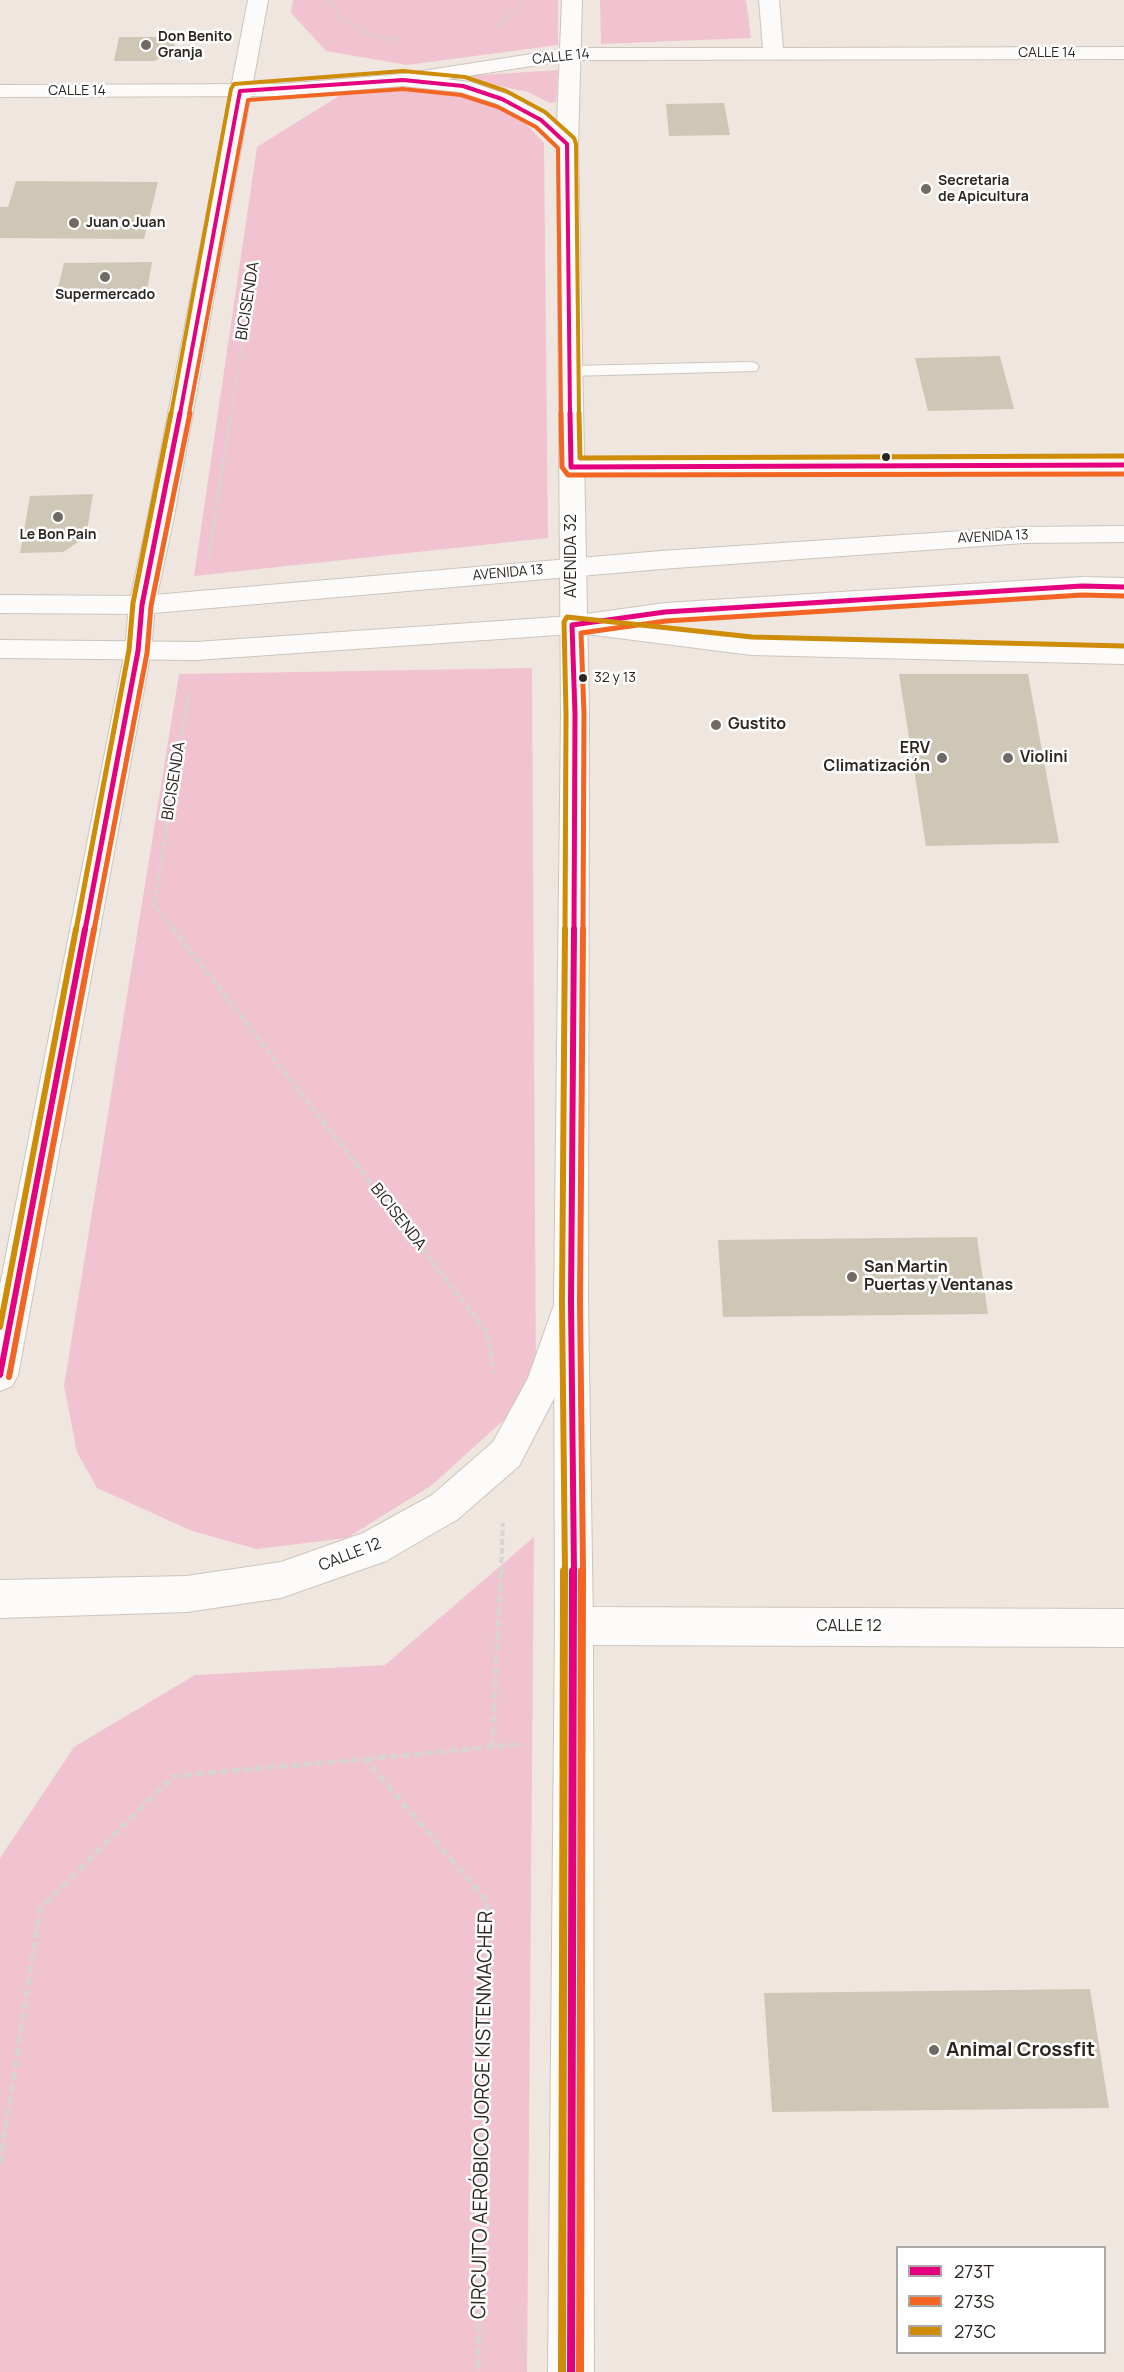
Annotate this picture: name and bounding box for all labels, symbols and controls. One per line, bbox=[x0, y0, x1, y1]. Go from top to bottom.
place label: Don Benito Granja bbox=[158, 29, 232, 62]
marker: Don Benito Granja bbox=[139, 38, 153, 52]
street label: CALLE 14 bbox=[1018, 45, 1076, 61]
street label: CALLE 14 bbox=[532, 46, 590, 68]
street label: CALLE 14 bbox=[48, 83, 106, 99]
place label: Secretaria de Apicultura bbox=[938, 173, 1029, 206]
marker: Secretaria de Apicultura bbox=[919, 182, 933, 196]
place label: Juan o Juan bbox=[86, 215, 165, 231]
marker: Juan o Juan bbox=[67, 216, 81, 230]
street label: BICISENDA bbox=[232, 260, 264, 342]
marker: Supermercado bbox=[98, 270, 112, 284]
place label: Supermercado bbox=[55, 287, 155, 303]
unlabelled marker bbox=[880, 451, 892, 463]
marker: Le Bon Pain bbox=[51, 510, 65, 524]
street label: AVENIDA 32 bbox=[562, 514, 582, 598]
place label: Le Bon Pain bbox=[19, 527, 97, 543]
street label: AVENIDA 13 bbox=[957, 527, 1029, 547]
street label: AVENIDA 13 bbox=[472, 562, 544, 584]
place label: 32 y 13 bbox=[594, 670, 636, 686]
marker: 32 y 13 bbox=[577, 672, 589, 684]
place label: Gustito bbox=[728, 715, 786, 735]
marker: Gustito bbox=[709, 718, 723, 732]
place label: ERV Climatización bbox=[824, 739, 930, 777]
street label: BICISENDA bbox=[158, 740, 190, 822]
place label: Violini bbox=[1020, 748, 1068, 768]
marker: ERV Climatización bbox=[935, 751, 949, 765]
marker: Violini bbox=[1001, 751, 1015, 765]
street label: BICISENDA bbox=[366, 1180, 430, 1254]
place label: San Martin Puertas y Ventanas bbox=[864, 1258, 1013, 1296]
marker: San Martin Puertas y Ventanas bbox=[845, 1270, 859, 1284]
street label: CALLE 12 bbox=[316, 1534, 384, 1576]
street label: CALLE 12 bbox=[816, 1617, 882, 1637]
street label: CIRCUITO AERÓBICO JORGE KISTENMACHER bbox=[467, 1911, 499, 2319]
place label: Animal Crossfit bbox=[946, 2038, 1095, 2062]
marker: Animal Crossfit bbox=[927, 2043, 941, 2057]
legend bbox=[896, 2246, 1106, 2354]
text: 273T bbox=[954, 2259, 994, 2283]
text: 273S bbox=[954, 2289, 994, 2313]
text: 273C bbox=[954, 2319, 996, 2343]

